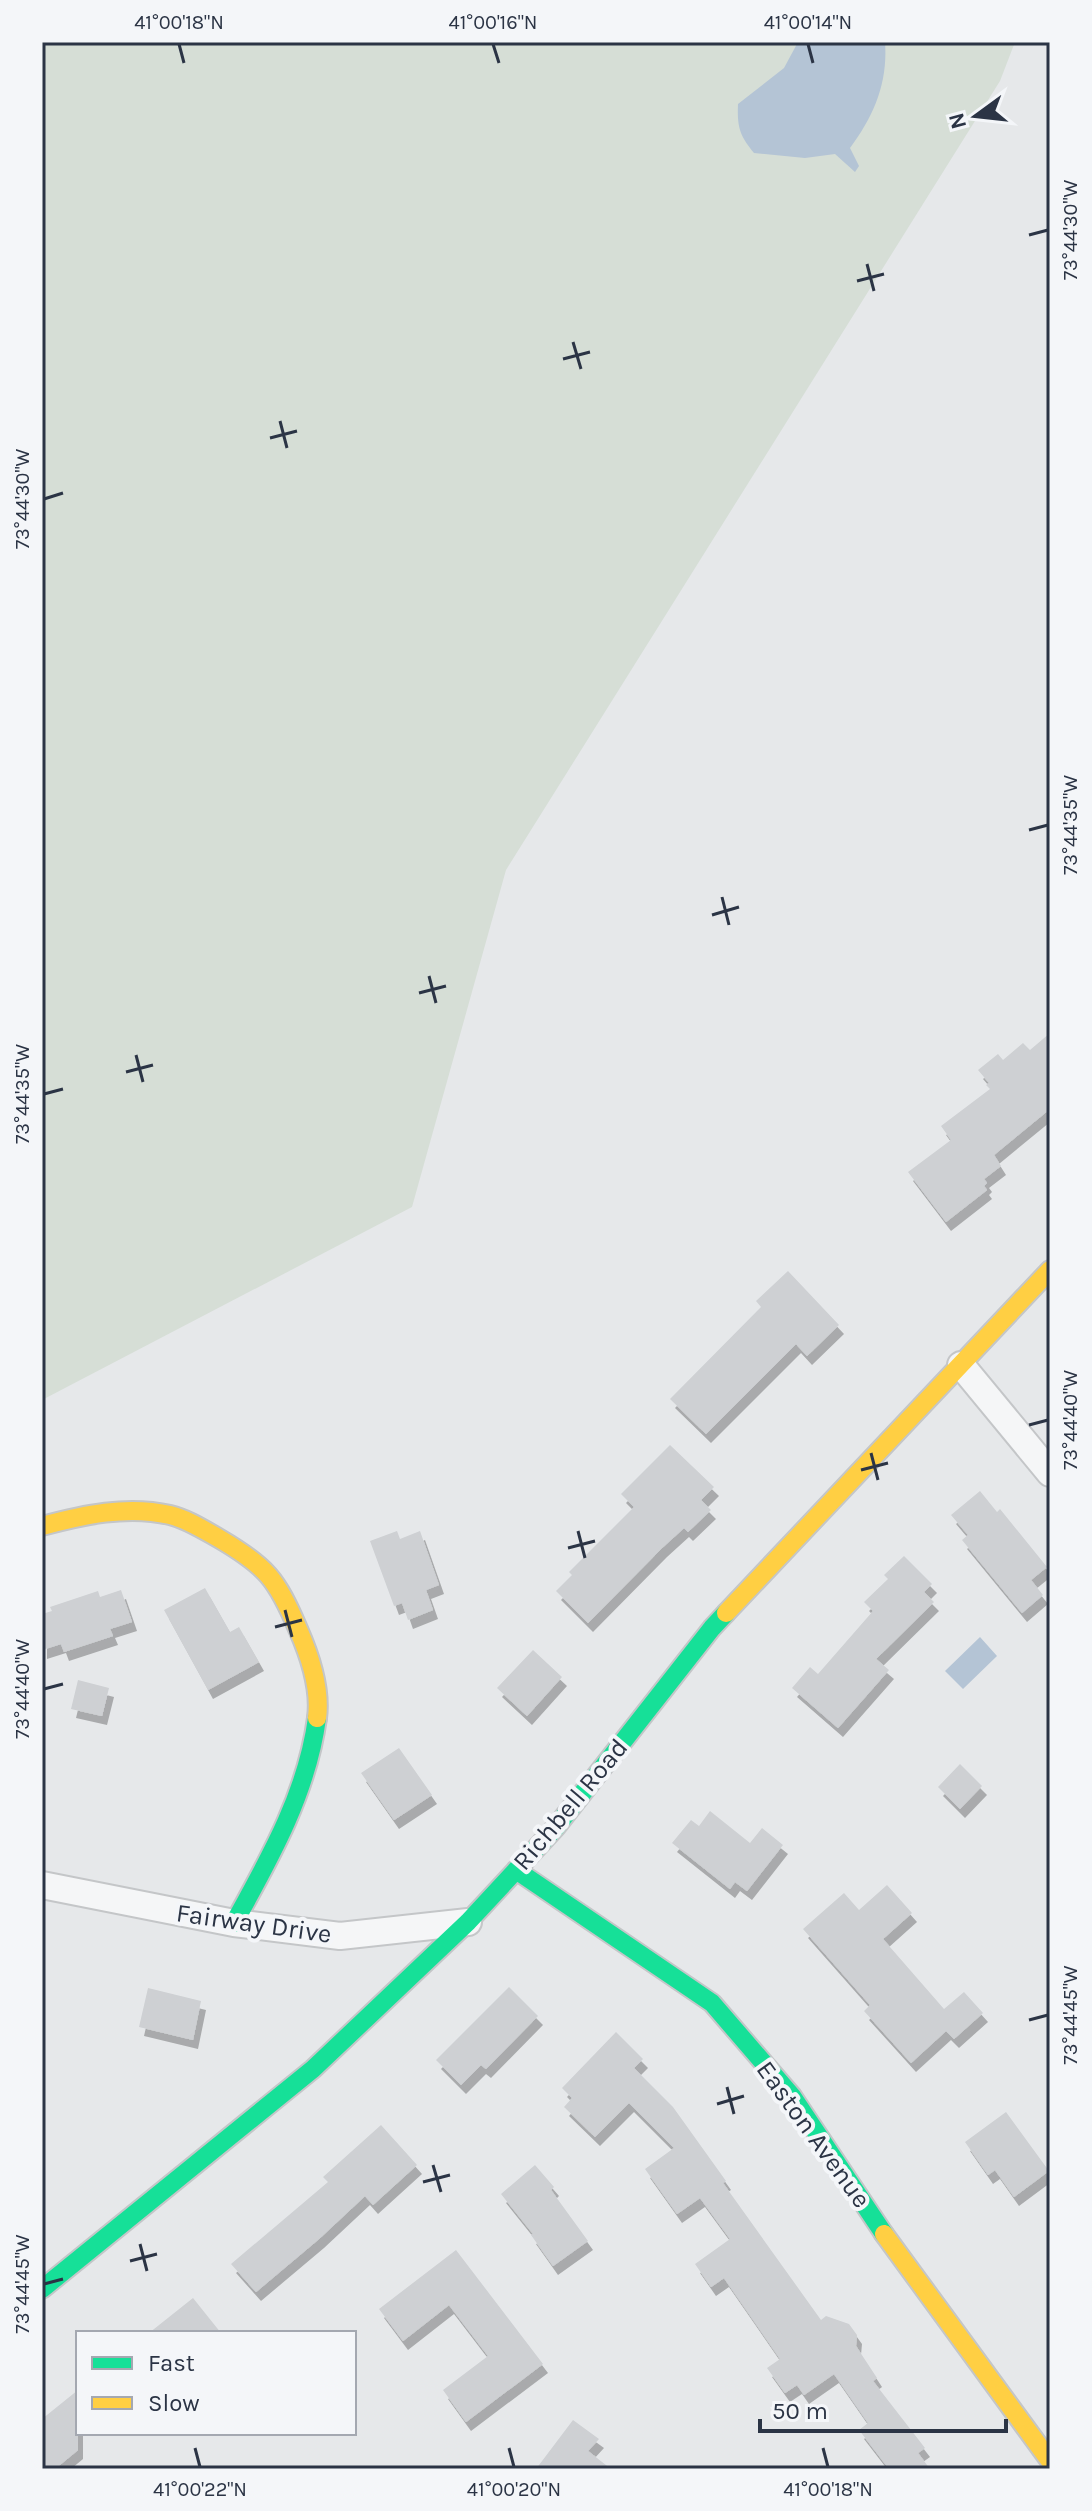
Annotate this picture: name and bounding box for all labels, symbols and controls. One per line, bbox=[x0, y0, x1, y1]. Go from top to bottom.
text: 41°00'18"N bbox=[134, 11, 224, 34]
text: 41°00'16"N bbox=[449, 11, 537, 34]
text: 41°00'14"N bbox=[764, 11, 852, 34]
north arrow bbox=[936, 76, 1016, 156]
text: N bbox=[943, 110, 972, 132]
text: 73°44'30"W bbox=[1059, 180, 1082, 280]
text: 73°44'30"W bbox=[11, 449, 34, 549]
text: 73°44'35"W bbox=[1059, 775, 1082, 875]
text: 73°44'35"W bbox=[11, 1044, 34, 1144]
text: 73°44'40"W bbox=[1059, 1370, 1082, 1470]
text: 73°44'40"W bbox=[11, 1639, 34, 1739]
street label: Richbell Road bbox=[506, 1732, 634, 1876]
street label: Fairway Drive bbox=[174, 1897, 334, 1950]
text: 73°44'45"W bbox=[1059, 1965, 1082, 2065]
street label: Easton Avenue bbox=[750, 2055, 877, 2214]
text: 73°44'45"W bbox=[11, 2234, 34, 2334]
legend bbox=[76, 2331, 356, 2435]
text: Fast bbox=[148, 2349, 195, 2377]
scale bar bbox=[760, 2383, 1006, 2433]
text: Slow bbox=[148, 2389, 200, 2417]
text: 50 m bbox=[772, 2397, 828, 2425]
text: 41°00'22"N bbox=[153, 2478, 247, 2501]
text: 41°00'20"N bbox=[467, 2478, 561, 2501]
text: 41°00'18"N bbox=[783, 2478, 873, 2501]

